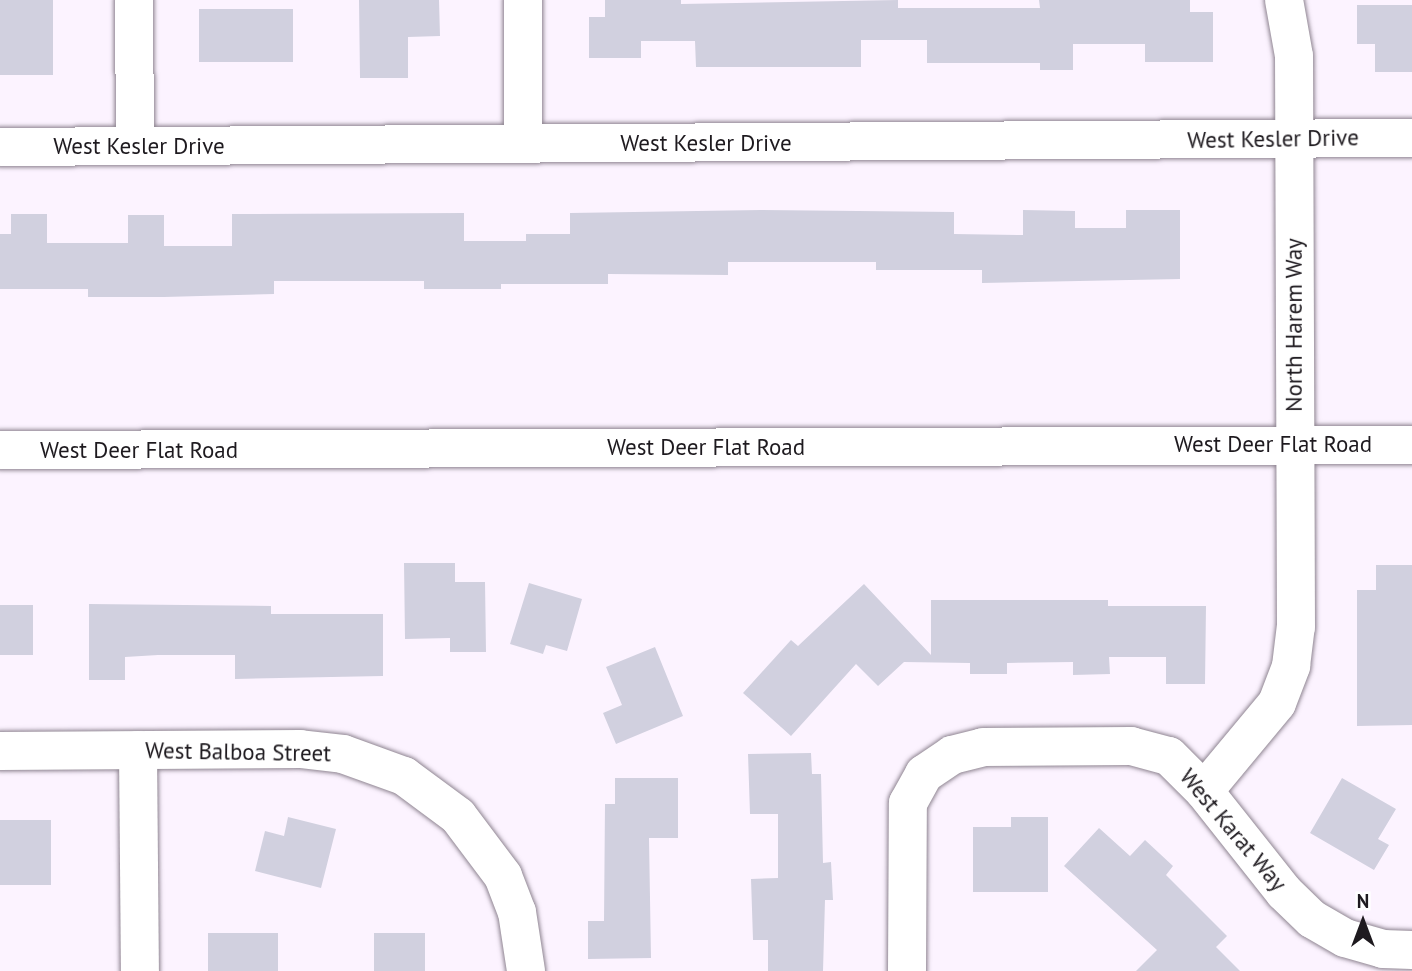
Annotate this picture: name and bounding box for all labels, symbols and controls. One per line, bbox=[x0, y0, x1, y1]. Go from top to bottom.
street label: West Kesler Drive bbox=[1187, 124, 1359, 154]
street label: West Kesler Drive bbox=[620, 129, 792, 157]
street label: West Kesler Drive bbox=[53, 132, 225, 160]
street label: North Harem Way bbox=[1280, 238, 1308, 412]
street label: West Deer Flat Road bbox=[1174, 430, 1372, 458]
street label: West Deer Flat Road bbox=[607, 433, 805, 461]
street label: West Deer Flat Road bbox=[40, 436, 238, 464]
street label: West Balboa Street bbox=[145, 737, 331, 767]
street label: West Karat Way bbox=[1174, 763, 1292, 897]
north arrow bbox=[1328, 887, 1398, 957]
text: N bbox=[1357, 889, 1369, 913]

